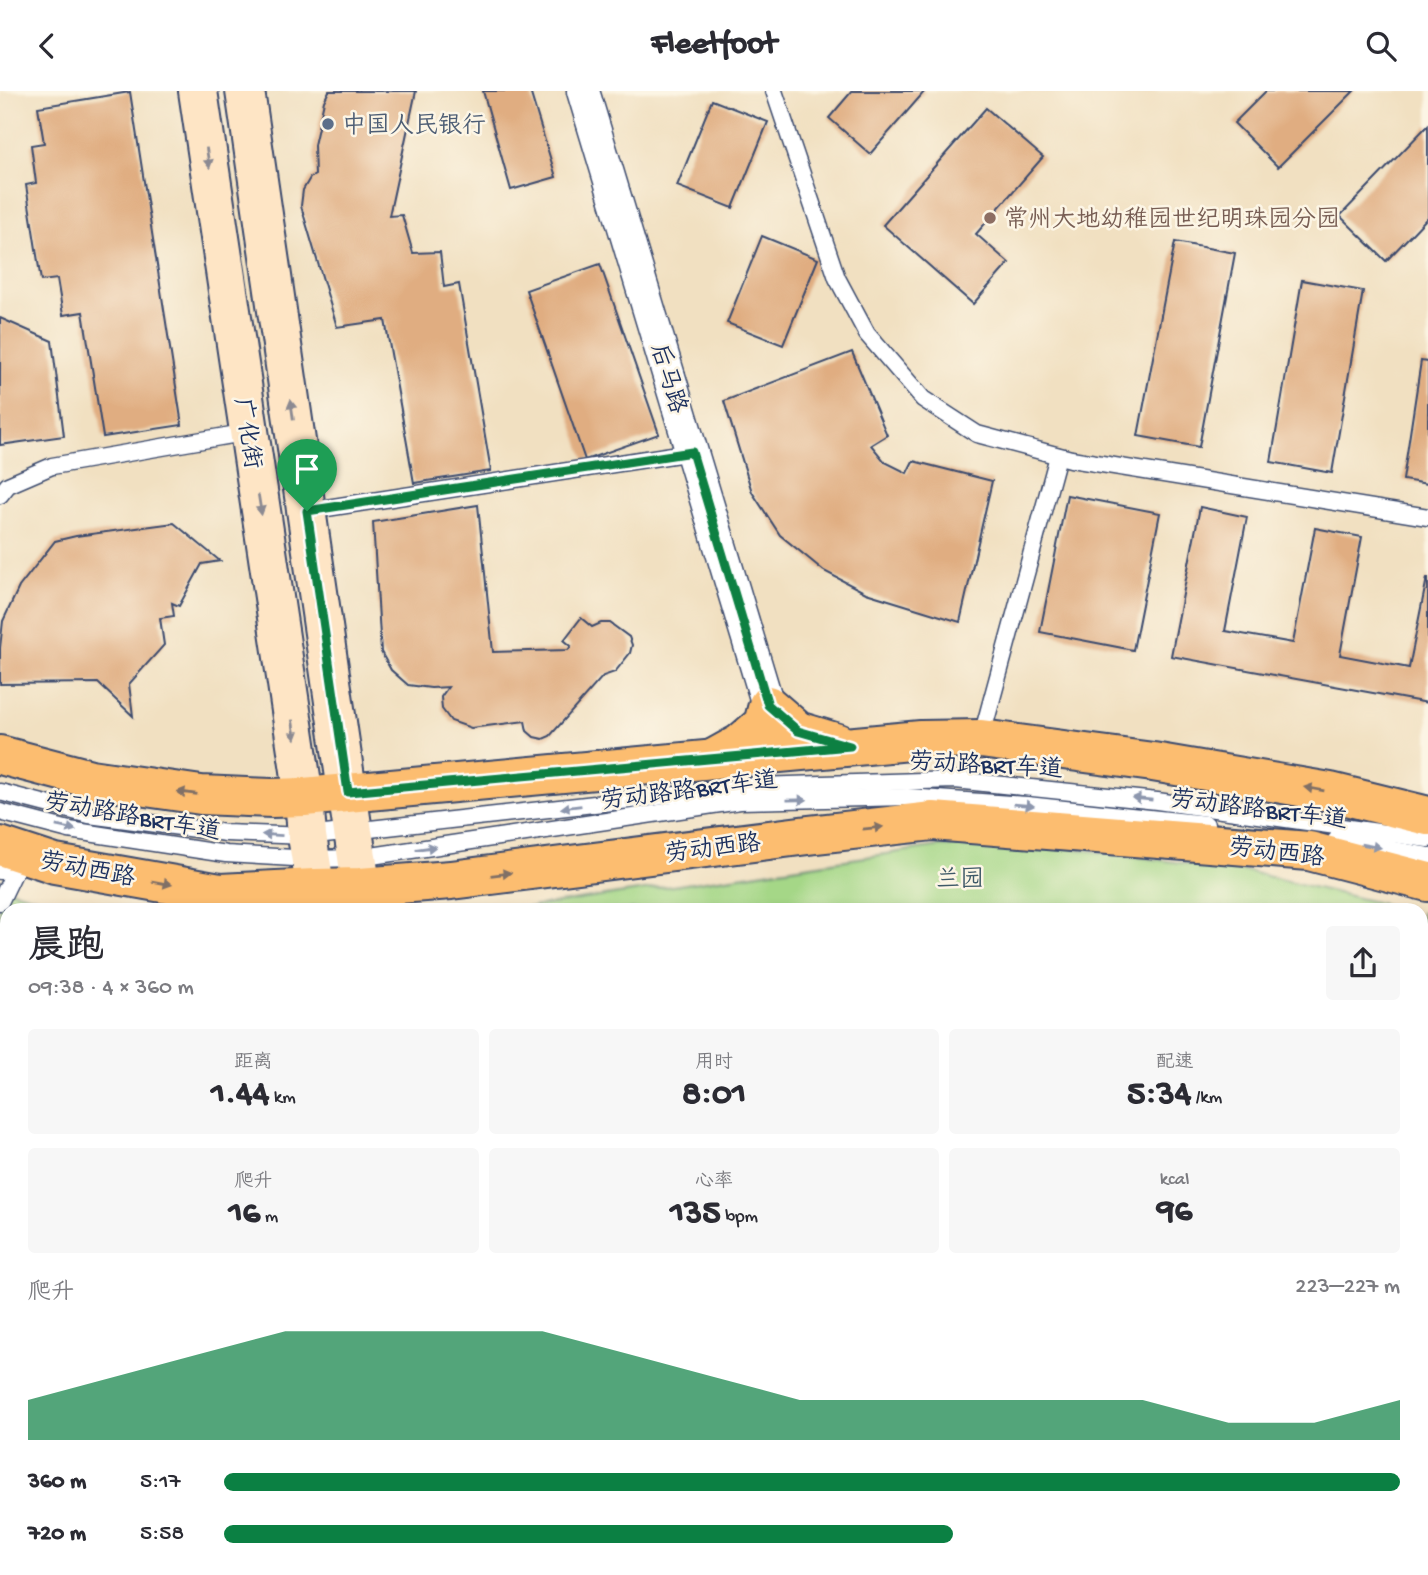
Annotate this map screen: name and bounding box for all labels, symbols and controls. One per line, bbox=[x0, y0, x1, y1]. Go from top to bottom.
icon: back bbox=[28, 27, 66, 65]
text: Fleetfoot bbox=[651, 27, 777, 65]
icon: search bbox=[1362, 27, 1400, 65]
place label: 中国人民银行 bbox=[342, 112, 486, 142]
marker: 中国人民银行 bbox=[320, 116, 336, 132]
one-way arrow bbox=[203, 148, 214, 170]
place label: 常州大地幼稚园世纪明珠园分园 bbox=[1004, 205, 1340, 236]
marker: 常州大地幼稚园世纪明珠园分园 bbox=[982, 210, 998, 226]
street label: 后马路 bbox=[642, 340, 693, 418]
street label: 广化街 bbox=[226, 396, 266, 471]
one-way arrow bbox=[286, 398, 297, 420]
pin bbox=[277, 439, 337, 511]
icon: arrive bbox=[288, 450, 326, 488]
one-way arrow bbox=[255, 494, 266, 516]
one-way arrow bbox=[289, 719, 300, 741]
street label: 劳动路BRT车道 bbox=[908, 747, 1064, 786]
street label: 劳动路路BRT车道 bbox=[599, 765, 780, 818]
one-way arrow bbox=[1303, 783, 1325, 794]
street label: 劳动路路BRT车道 bbox=[1168, 784, 1349, 837]
street label: 劳动路路BRT车道 bbox=[42, 787, 223, 848]
one-way arrow bbox=[176, 787, 198, 798]
one-way arrow bbox=[1131, 793, 1153, 804]
one-way arrow bbox=[786, 794, 808, 806]
one-way arrow bbox=[1013, 800, 1035, 811]
one-way arrow bbox=[560, 802, 582, 813]
one-way arrow bbox=[862, 822, 884, 833]
one-way arrow bbox=[55, 823, 77, 834]
street label: 劳动西路 bbox=[664, 828, 763, 871]
one-way arrow bbox=[261, 829, 283, 840]
street label: 劳动西路 bbox=[1227, 832, 1326, 875]
one-way arrow bbox=[1360, 841, 1382, 852]
one-way arrow bbox=[415, 842, 437, 853]
street label: 劳动西路 bbox=[37, 846, 138, 895]
park label: 兰园 bbox=[936, 866, 984, 896]
one-way arrow bbox=[490, 868, 512, 879]
one-way arrow bbox=[151, 878, 173, 889]
button: share bbox=[1326, 926, 1400, 1000]
text: 晨跑 bbox=[28, 927, 104, 971]
text: 09:38 · 4 × 360 m bbox=[28, 975, 194, 1002]
text: 距离 bbox=[234, 1052, 272, 1075]
text: 用时 bbox=[695, 1052, 733, 1075]
text: 配速 bbox=[1156, 1052, 1194, 1075]
text: 1.44 bbox=[211, 1075, 269, 1116]
text: 8:01 bbox=[682, 1075, 746, 1116]
text: 5:34 bbox=[1127, 1075, 1191, 1116]
text: km bbox=[269, 1087, 296, 1110]
text: /km bbox=[1191, 1087, 1222, 1110]
text: kcal bbox=[1160, 1169, 1189, 1192]
text: 爬升 bbox=[234, 1171, 272, 1194]
text: 心率 bbox=[695, 1171, 733, 1194]
text: 96 bbox=[1157, 1192, 1192, 1233]
text: 16 bbox=[228, 1194, 260, 1235]
text: 135 bbox=[670, 1194, 721, 1235]
text: m bbox=[260, 1206, 278, 1229]
text: bpm bbox=[721, 1206, 758, 1229]
text: 223–227 m bbox=[1295, 1274, 1400, 1301]
text: 爬升 bbox=[28, 1280, 74, 1307]
text: 360 m bbox=[28, 1469, 86, 1496]
text: 5:17 bbox=[140, 1469, 181, 1496]
text: 720 m bbox=[28, 1521, 86, 1548]
text: 5:58 bbox=[140, 1521, 184, 1548]

